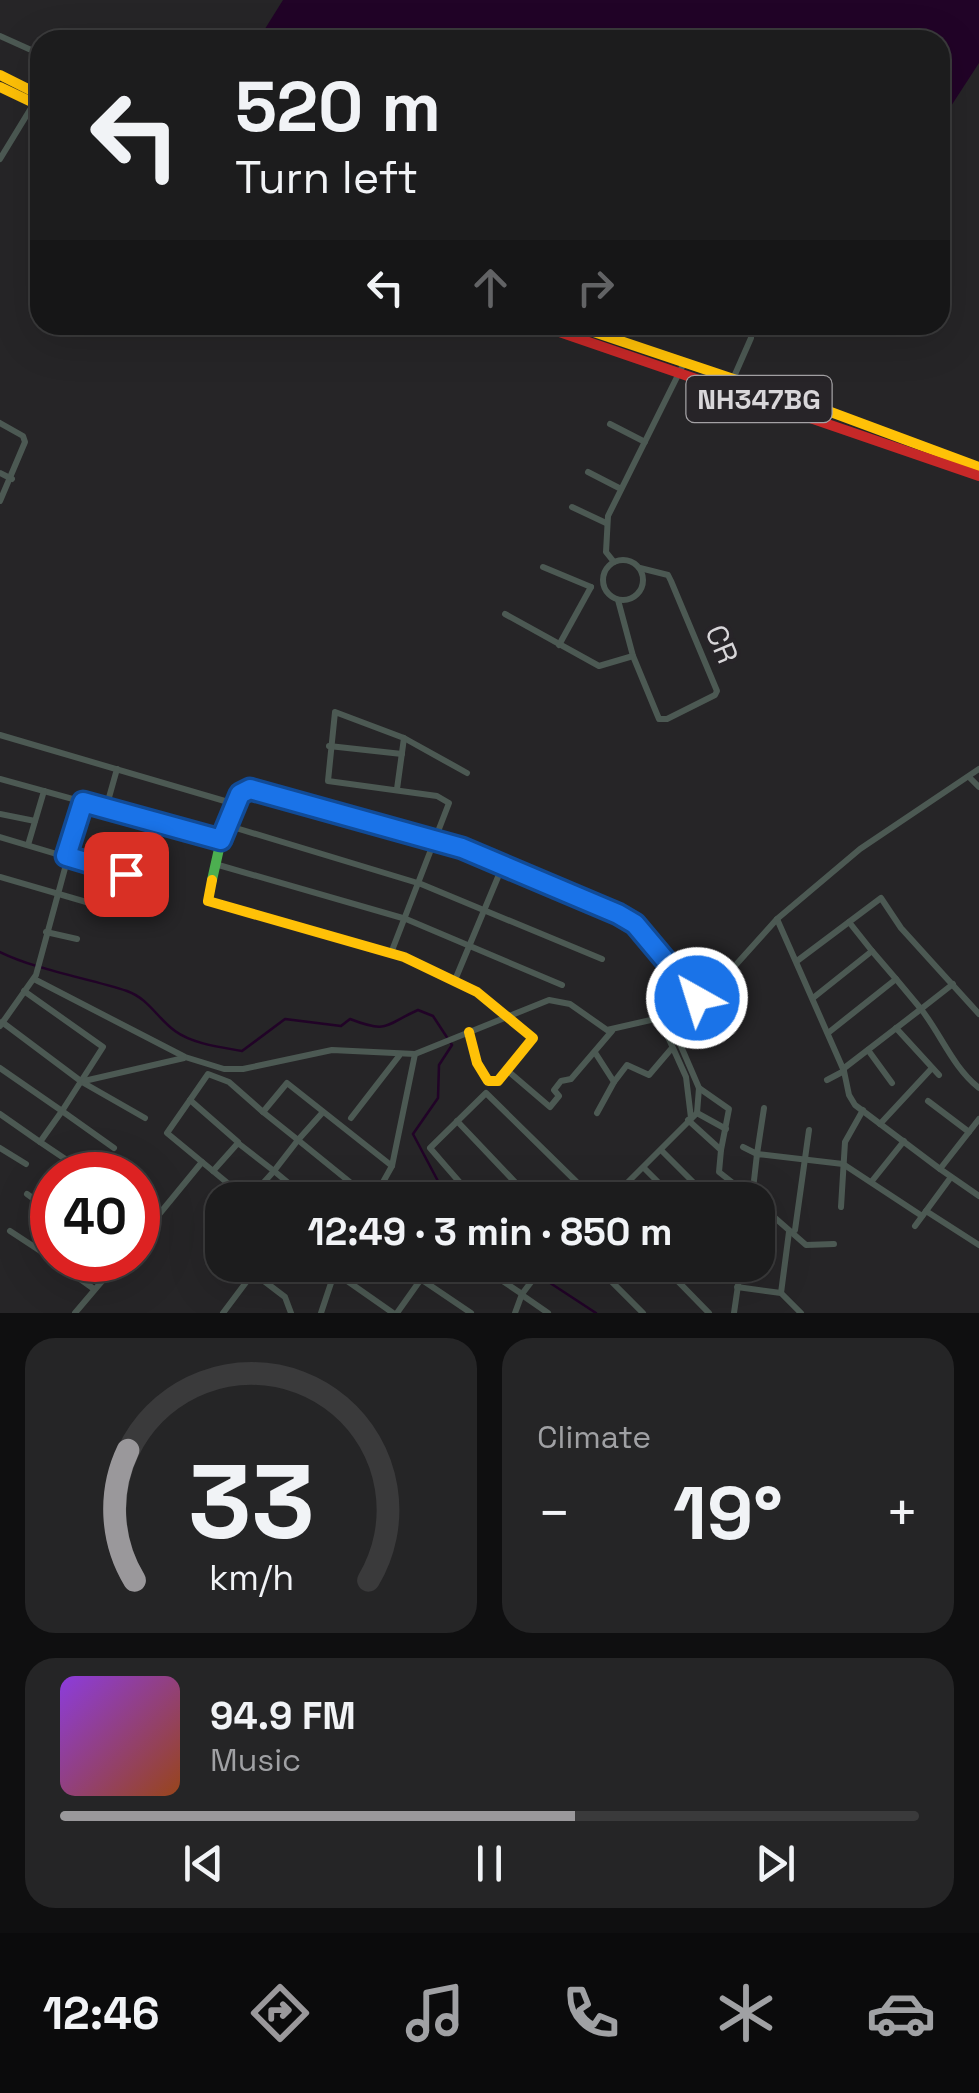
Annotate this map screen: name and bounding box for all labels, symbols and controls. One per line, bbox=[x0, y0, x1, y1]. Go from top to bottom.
text: 520 m bbox=[235, 62, 441, 151]
icon: left bbox=[70, 70, 200, 200]
text: Turn left bbox=[235, 149, 418, 206]
icon: left bbox=[358, 260, 413, 315]
icon: ahead bbox=[463, 260, 518, 315]
icon: right bbox=[568, 260, 623, 315]
road number: NH347BG bbox=[686, 376, 832, 422]
street label: CR bbox=[697, 619, 747, 669]
pin bbox=[84, 832, 169, 917]
icon: arrive bbox=[99, 847, 154, 902]
position arrow bbox=[645, 946, 749, 1050]
speed limit sign: 40 bbox=[30, 1152, 160, 1282]
text: 12:49 · 3 min · 850 m bbox=[308, 1208, 672, 1256]
text: Climate bbox=[537, 1417, 651, 1457]
text: 33 bbox=[188, 1436, 314, 1568]
text: 19° bbox=[673, 1465, 783, 1561]
text: − bbox=[537, 1478, 571, 1548]
text: + bbox=[885, 1478, 919, 1548]
text: km/h bbox=[208, 1555, 294, 1600]
text: 94.9 FM bbox=[210, 1692, 356, 1740]
text: Music bbox=[210, 1740, 301, 1780]
icon: previous bbox=[176, 1836, 231, 1891]
icon: pause bbox=[462, 1836, 517, 1891]
icon: next bbox=[748, 1836, 803, 1891]
icon: directions bbox=[245, 1978, 315, 2048]
icon: music bbox=[400, 1978, 470, 2048]
icon: phone bbox=[556, 1978, 626, 2048]
icon: climate bbox=[711, 1978, 781, 2048]
icon: car bbox=[866, 1978, 936, 2048]
text: 12:46 bbox=[43, 1985, 160, 2042]

